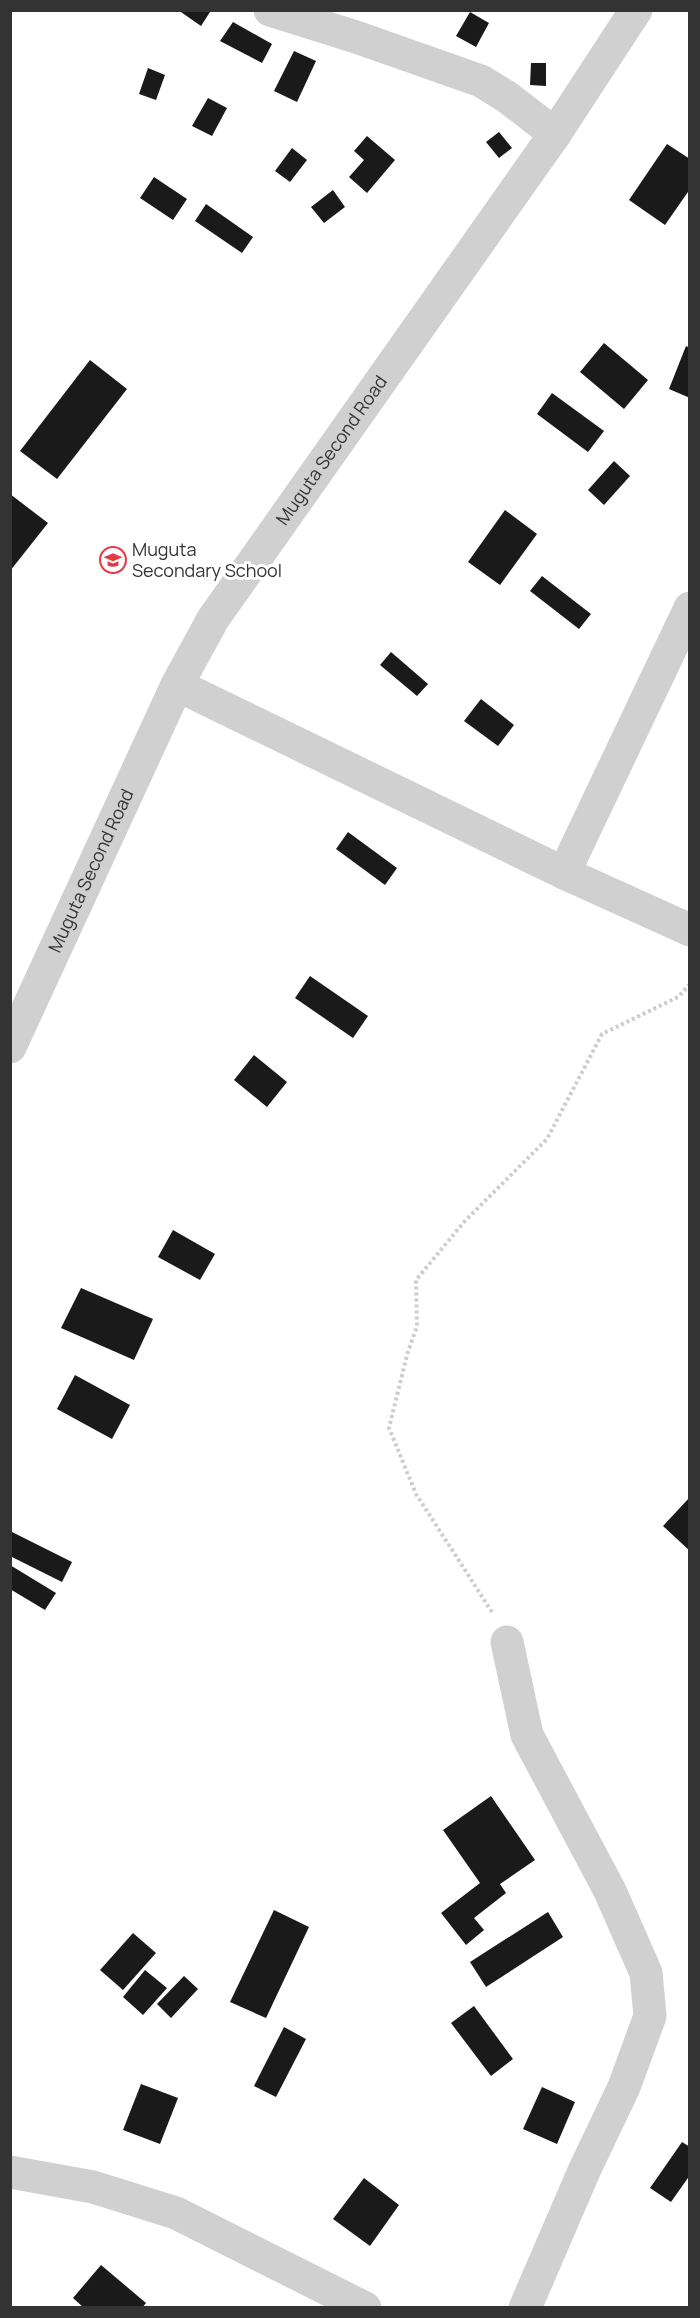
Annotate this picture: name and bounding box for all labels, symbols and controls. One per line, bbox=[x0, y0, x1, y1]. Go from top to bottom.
street label: Muguta Second Road bbox=[270, 370, 392, 529]
place label: Muguta Secondary School bbox=[132, 537, 282, 582]
school or university icon: Muguta Secondary School bbox=[98, 545, 128, 575]
street label: Muguta Second Road bbox=[42, 785, 138, 956]

